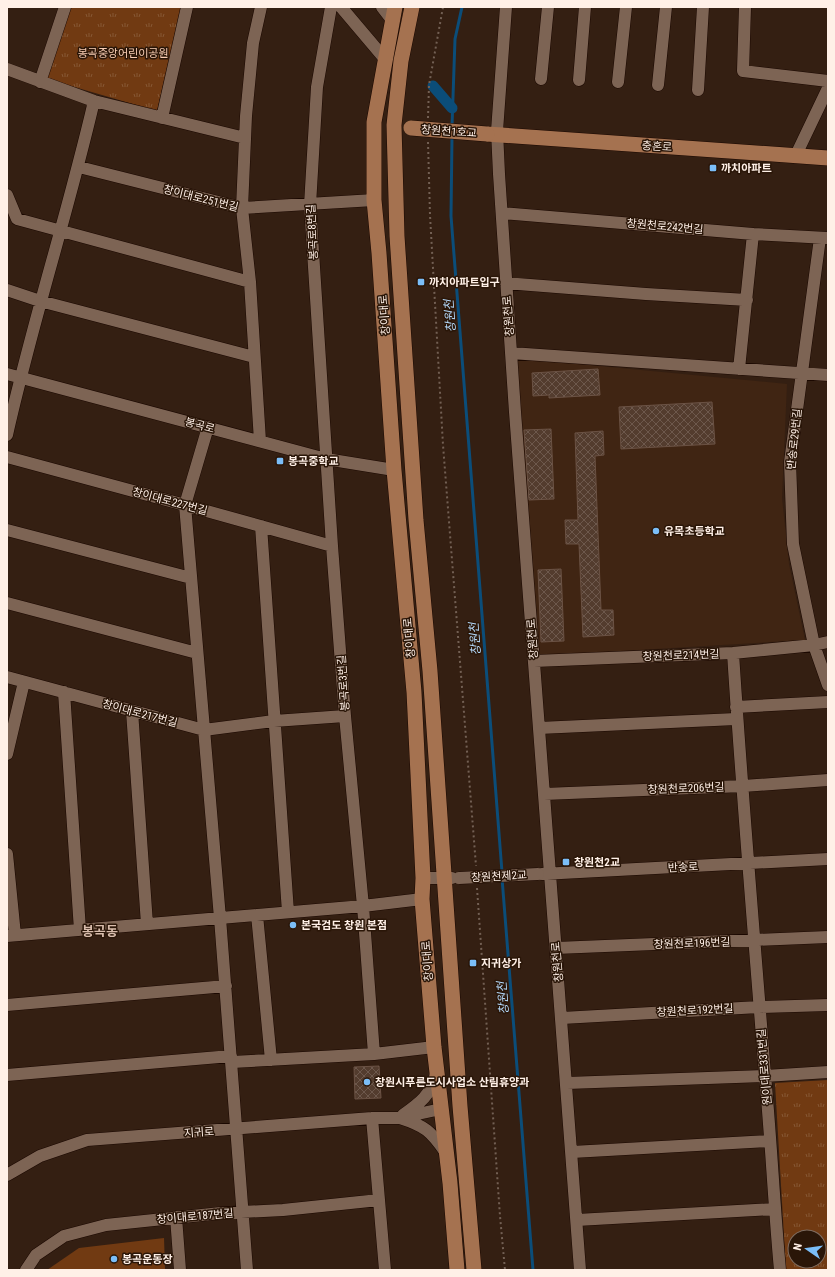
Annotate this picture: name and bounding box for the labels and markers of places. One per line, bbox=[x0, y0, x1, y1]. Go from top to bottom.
place label: 까치아파트 bbox=[721, 162, 772, 175]
marker: 까치아파트 bbox=[708, 163, 718, 173]
place label: 까치아파트입구 bbox=[429, 276, 500, 289]
marker: 까치아파트입구 bbox=[416, 277, 426, 287]
place label: 봉곡중학교 bbox=[288, 455, 339, 468]
marker: 봉곡중학교 bbox=[275, 456, 285, 466]
place label: 유목초등학교 bbox=[664, 525, 725, 538]
marker: 유목초등학교 bbox=[651, 526, 661, 536]
place label: 창원천2교 bbox=[574, 856, 620, 869]
marker: 창원천2교 bbox=[561, 857, 571, 867]
place label: 본국검도 창원 본점 bbox=[301, 919, 387, 932]
marker: 본국검도 창원 본점 bbox=[288, 920, 298, 930]
place label: 지귀상가 bbox=[481, 957, 521, 970]
marker: 지귀상가 bbox=[468, 958, 478, 968]
place label: 창원시푸른도시사업소 산림휴양과 bbox=[375, 1076, 529, 1089]
marker: 창원시푸른도시사업소 산림휴양과 bbox=[362, 1077, 372, 1087]
place label: 봉곡운동장 bbox=[122, 1253, 173, 1266]
marker: 봉곡운동장 bbox=[109, 1254, 119, 1264]

